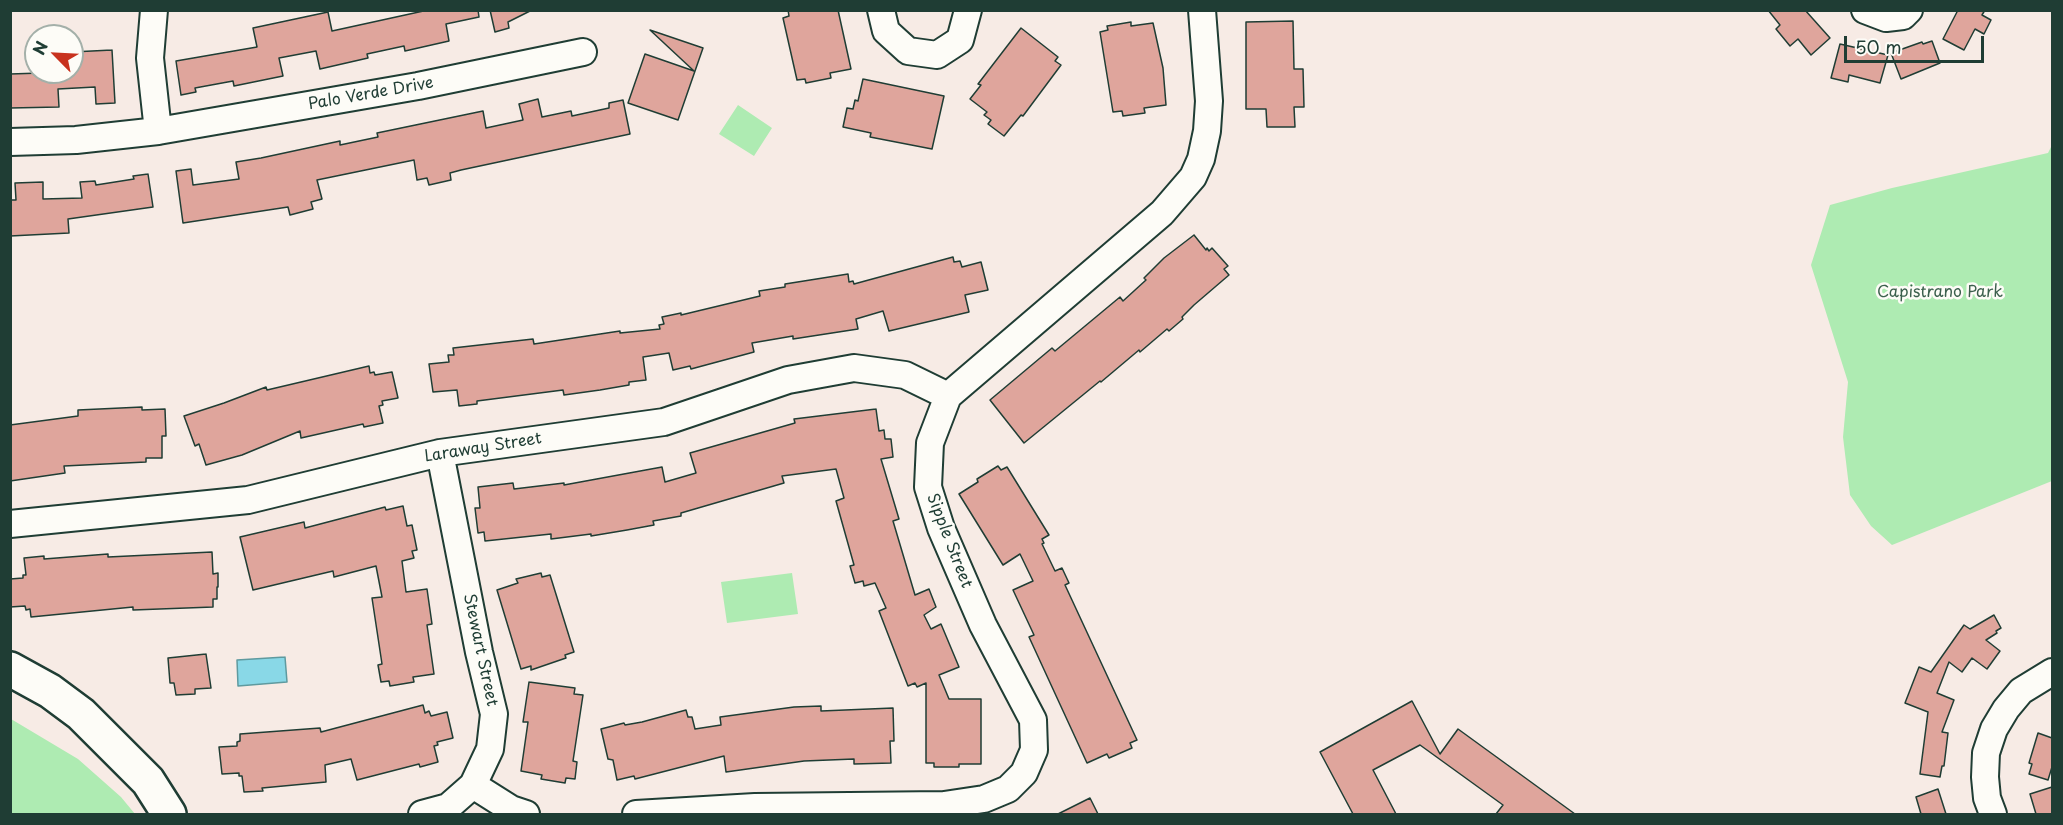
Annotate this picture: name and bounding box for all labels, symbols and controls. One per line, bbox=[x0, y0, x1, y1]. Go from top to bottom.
north arrow bbox=[24, 24, 84, 84]
scale bar bbox=[1847, 24, 1986, 62]
text: 50 m bbox=[1855, 33, 1902, 60]
text: N bbox=[26, 37, 53, 58]
street label: Palo Verde Drive bbox=[307, 74, 435, 114]
park label: Capistrano Park bbox=[1877, 283, 2003, 303]
street label: Laraway Street bbox=[423, 429, 543, 467]
street label: Sipple Street bbox=[922, 491, 976, 591]
street label: Stewart Street bbox=[459, 592, 501, 708]

